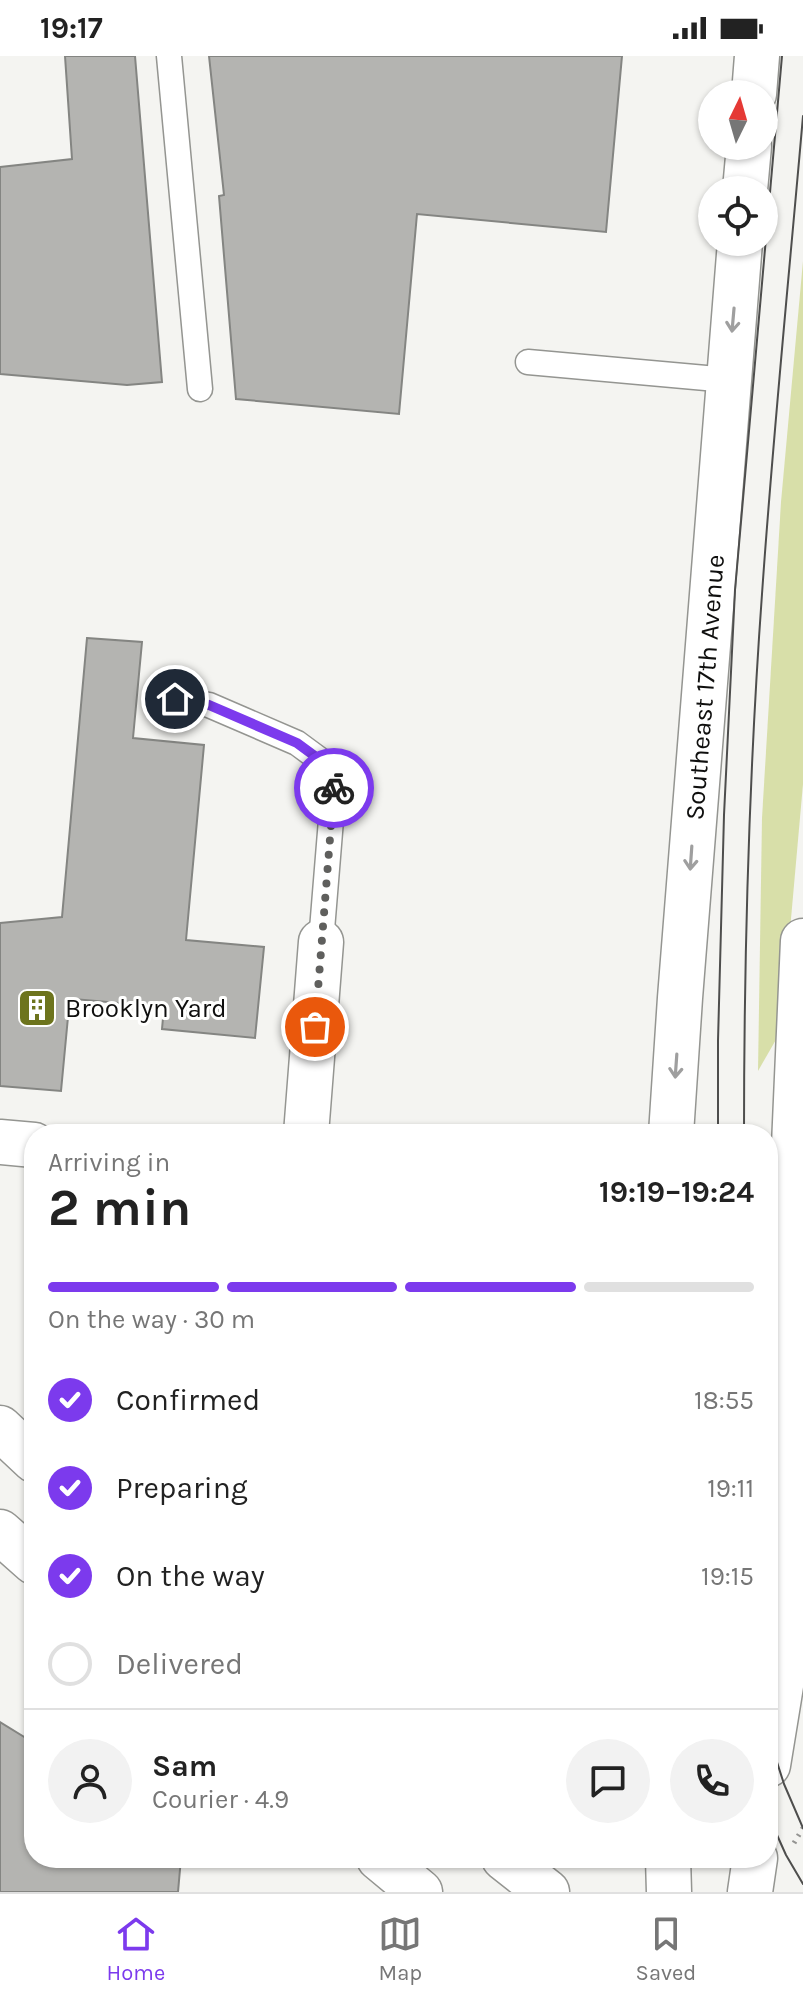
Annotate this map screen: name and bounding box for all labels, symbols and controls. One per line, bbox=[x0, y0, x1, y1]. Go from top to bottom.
text: 19:17 bbox=[40, 10, 103, 46]
north arrow bbox=[698, 80, 778, 160]
map controls bbox=[698, 80, 778, 256]
button: locate bbox=[698, 176, 778, 256]
one-way arrow bbox=[726, 306, 741, 333]
street label: Southeast 17th Avenue bbox=[679, 553, 731, 821]
pin bbox=[141, 665, 209, 733]
icon: home bbox=[153, 677, 197, 721]
courier bbox=[294, 748, 374, 828]
icon: bike bbox=[312, 766, 356, 810]
one-way arrow bbox=[683, 844, 698, 871]
building icon: Brooklyn Yard bbox=[16, 987, 58, 1029]
place label: Brooklyn Yard bbox=[65, 993, 227, 1024]
pin bbox=[281, 993, 349, 1061]
icon: bag bbox=[293, 1005, 337, 1049]
one-way arrow bbox=[668, 1052, 683, 1079]
text: Arriving in bbox=[48, 1147, 170, 1178]
text: 19:19–19:24 bbox=[599, 1174, 754, 1210]
text: 2 min bbox=[48, 1177, 191, 1238]
text: On the way · 30 m bbox=[48, 1304, 255, 1335]
icon: check bbox=[48, 1378, 92, 1422]
text: Confirmed bbox=[116, 1382, 260, 1418]
text: 18:55 bbox=[694, 1385, 754, 1416]
icon: check bbox=[48, 1466, 92, 1510]
text: Preparing bbox=[116, 1470, 248, 1506]
text: 19:11 bbox=[707, 1473, 754, 1504]
icon: check bbox=[48, 1554, 92, 1598]
text: On the way bbox=[116, 1558, 265, 1594]
text: 19:15 bbox=[701, 1561, 754, 1592]
text: Delivered bbox=[116, 1646, 243, 1682]
button: person bbox=[48, 1739, 132, 1823]
button: chat bbox=[566, 1739, 650, 1823]
button: phone bbox=[670, 1739, 754, 1823]
text: Sam bbox=[152, 1748, 217, 1784]
text: Courier · 4.9 bbox=[152, 1784, 289, 1815]
tab: Home bbox=[107, 1912, 165, 1986]
tab: Map bbox=[378, 1912, 422, 1986]
tab: Saved bbox=[636, 1912, 696, 1986]

